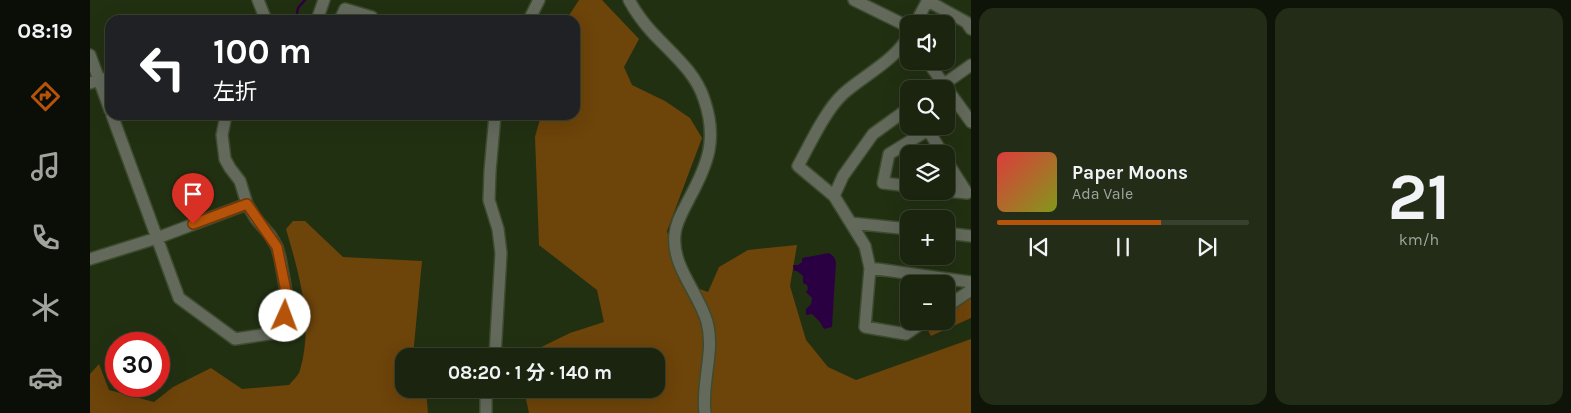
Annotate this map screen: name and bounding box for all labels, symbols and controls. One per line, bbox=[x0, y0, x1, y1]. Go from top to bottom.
map controls bbox=[900, 15, 955, 330]
button: sound bbox=[900, 15, 955, 70]
text: 08:19 bbox=[17, 18, 73, 44]
text: 100 m bbox=[213, 31, 312, 72]
icon: left bbox=[130, 35, 195, 100]
icon: directions bbox=[28, 79, 63, 114]
text: 左折 bbox=[213, 79, 257, 105]
button: search bbox=[900, 80, 955, 135]
button: layers bbox=[900, 145, 955, 200]
icon: music bbox=[28, 149, 63, 184]
text: 21 bbox=[1388, 159, 1450, 235]
text: Paper Moons bbox=[1072, 162, 1188, 184]
pin bbox=[172, 173, 214, 224]
icon: arrive bbox=[179, 180, 207, 208]
text: Ada Vale bbox=[1072, 184, 1133, 203]
button: + bbox=[900, 210, 955, 265]
icon: phone bbox=[28, 220, 63, 255]
text: km/h bbox=[1399, 230, 1439, 249]
icon: previous bbox=[1025, 233, 1053, 261]
icon: pause bbox=[1109, 233, 1137, 261]
icon: next bbox=[1193, 233, 1221, 261]
button: − bbox=[900, 275, 955, 330]
position arrow bbox=[258, 289, 310, 341]
icon: climate bbox=[28, 290, 63, 325]
speed limit sign: 30 bbox=[105, 332, 170, 397]
icon: car bbox=[28, 360, 63, 395]
text: 08:20 · 1 分 · 140 m bbox=[448, 362, 612, 384]

